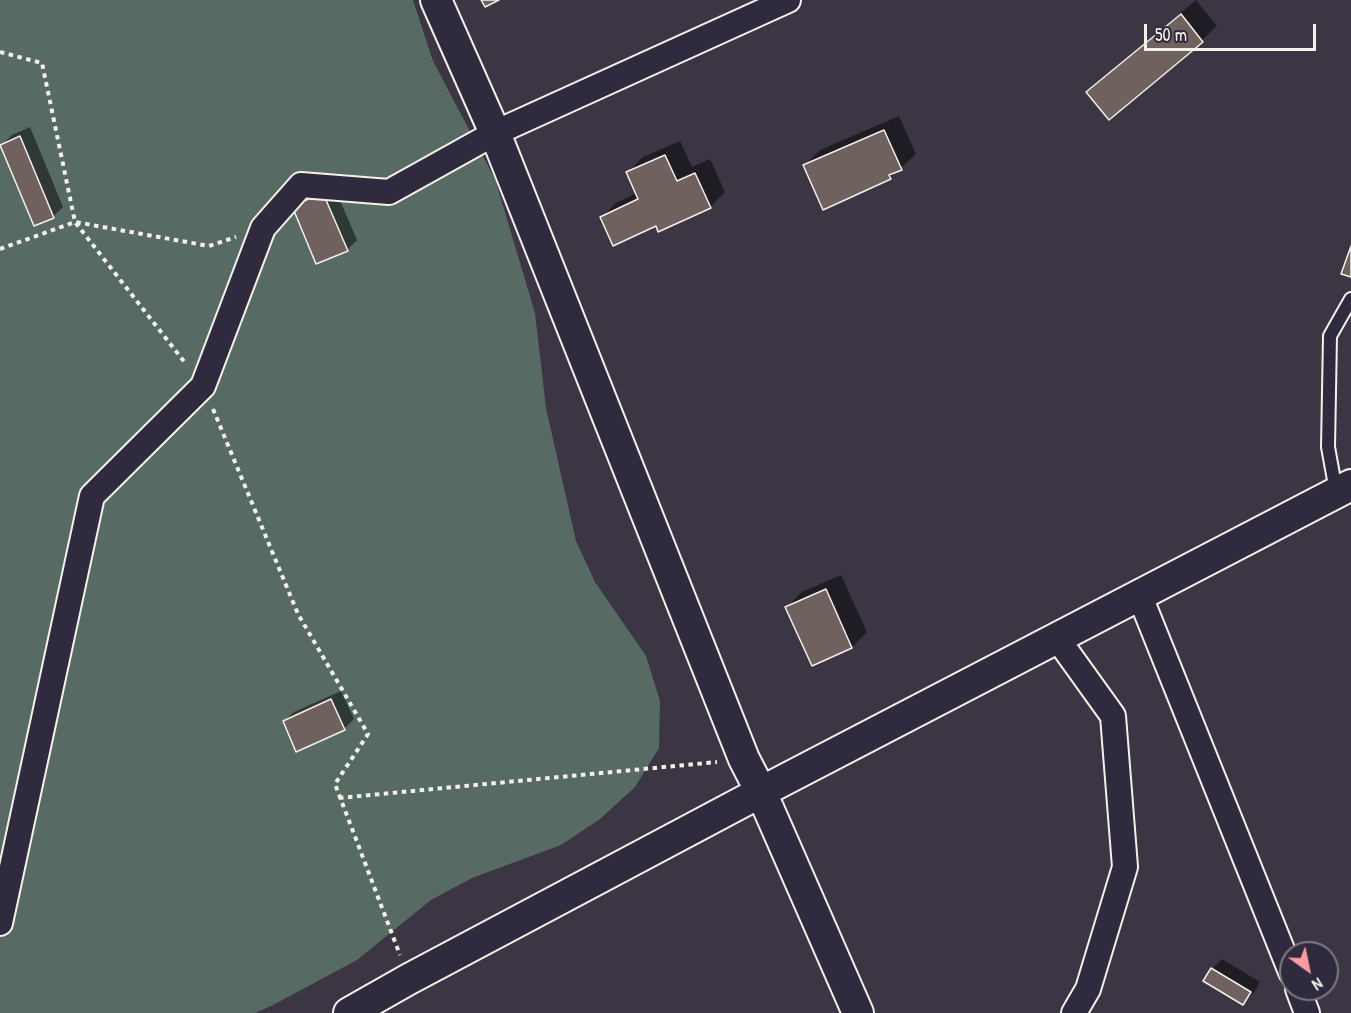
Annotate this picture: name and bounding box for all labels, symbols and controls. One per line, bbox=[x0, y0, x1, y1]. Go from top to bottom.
scale bar bbox=[1147, 12, 1320, 50]
text: 50 m bbox=[1155, 22, 1187, 47]
north arrow bbox=[1279, 941, 1339, 1001]
text: N bbox=[1308, 973, 1327, 996]

